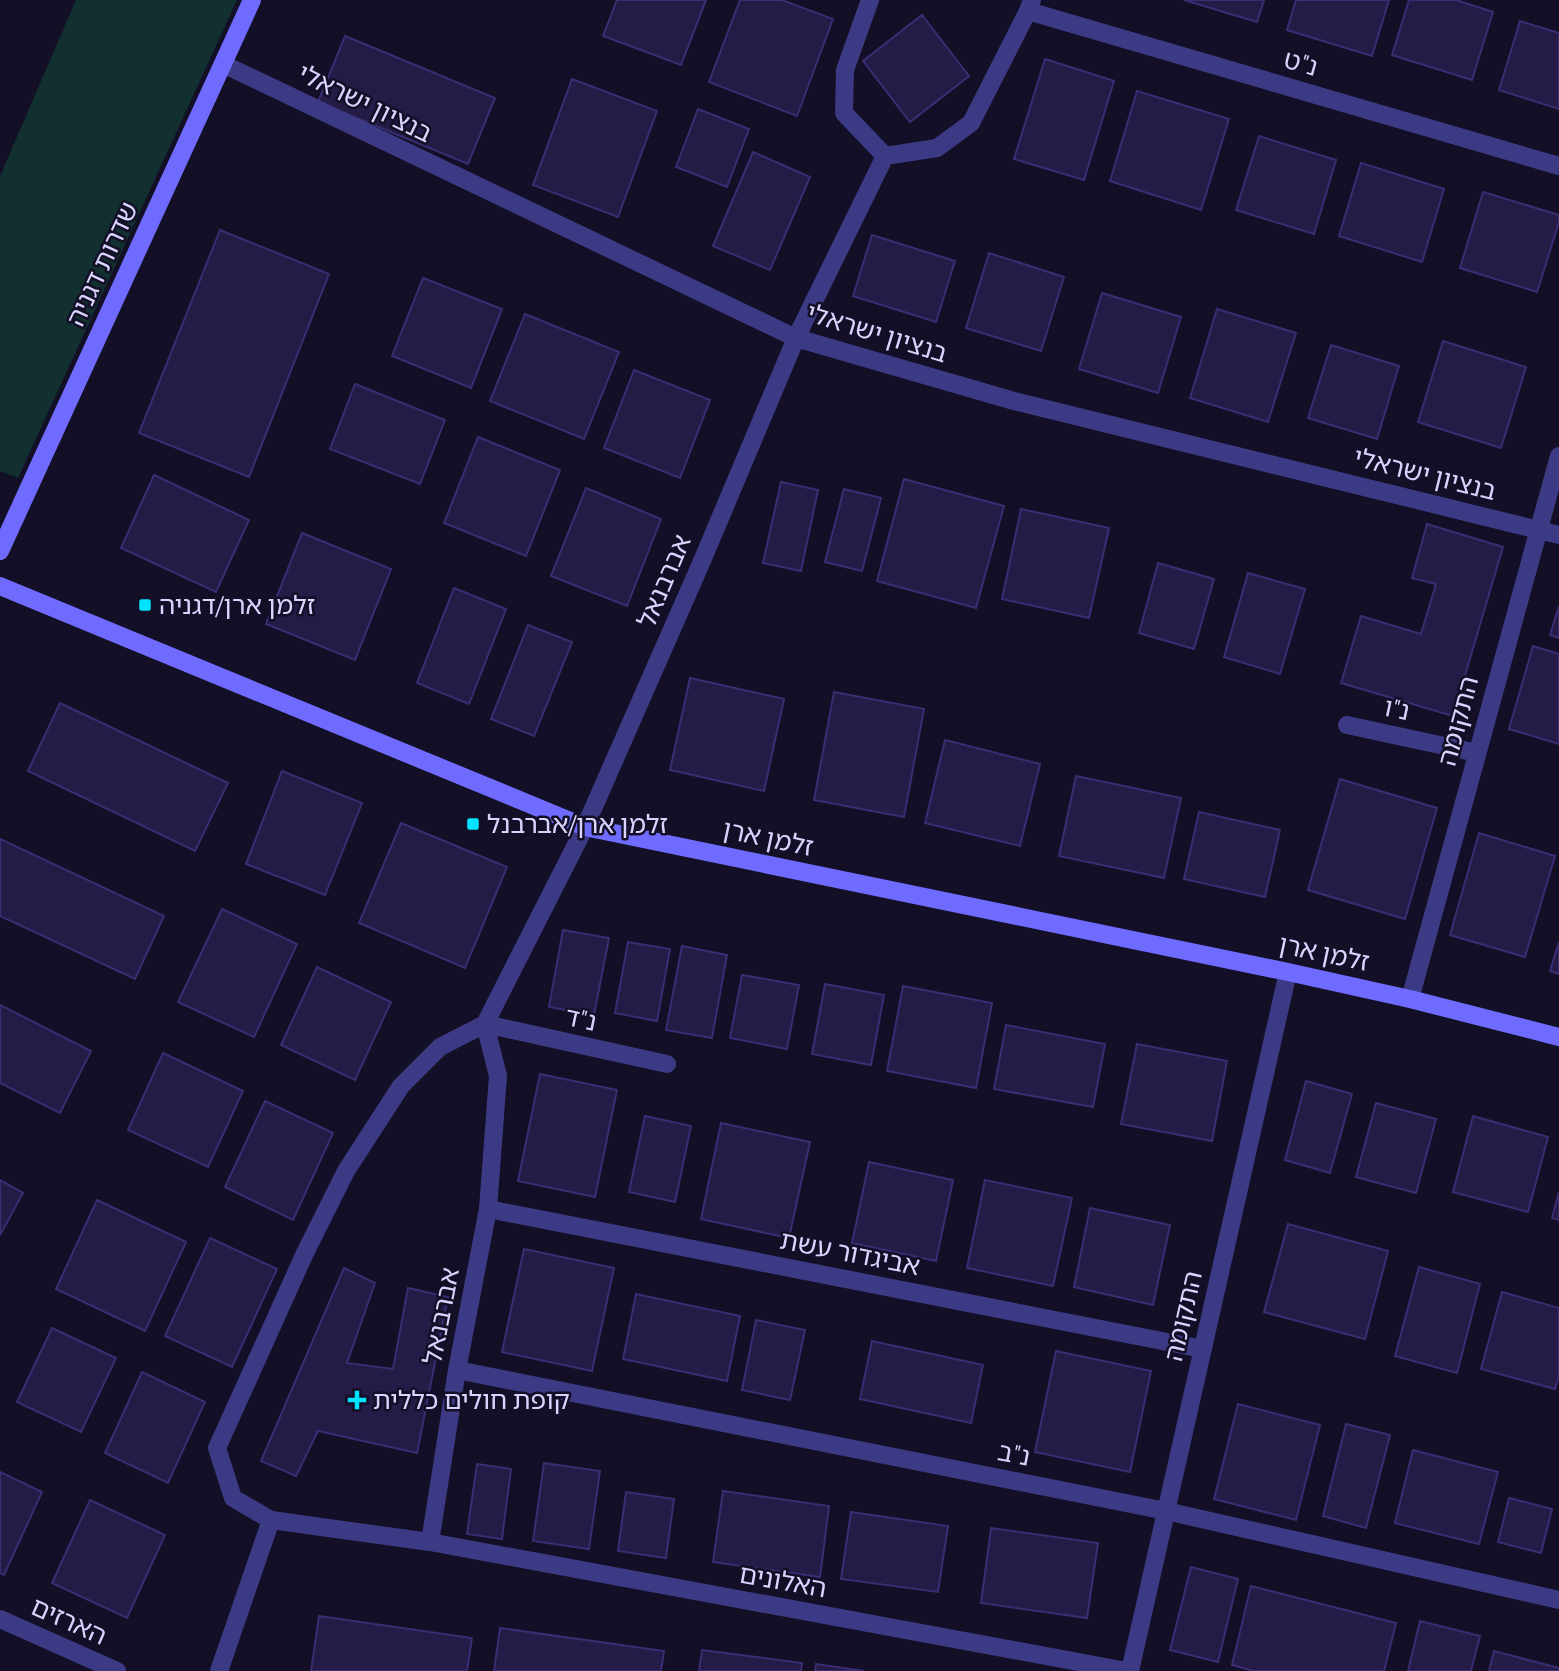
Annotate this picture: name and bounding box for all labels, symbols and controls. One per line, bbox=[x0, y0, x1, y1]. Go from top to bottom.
street label: נ"ט bbox=[1280, 42, 1322, 83]
street label: בנציון ישראלי bbox=[292, 56, 438, 149]
street label: שדרות דגניה bbox=[58, 196, 145, 331]
street label: בנציון ישראלי bbox=[803, 295, 952, 370]
street label: בנציון ישראלי bbox=[1350, 440, 1500, 507]
street label: אברבנאל bbox=[629, 529, 698, 632]
place label: זלמן ארן/דגניה bbox=[159, 588, 315, 621]
marker: זלמן ארן/דגניה bbox=[137, 597, 153, 613]
street label: התקומה bbox=[1430, 672, 1485, 769]
street label: נ"ו bbox=[1381, 690, 1413, 727]
place label: זלמן ארן/אברבנל bbox=[487, 807, 668, 840]
street label: זלמן ארן bbox=[720, 812, 817, 863]
marker: זלמן ארן/אברבנל bbox=[465, 816, 481, 832]
street label: זלמן ארן bbox=[1276, 927, 1373, 978]
street label: נ"ד bbox=[562, 999, 600, 1038]
street label: אביגדור עשת bbox=[777, 1223, 923, 1282]
street label: אברבנאל bbox=[415, 1265, 466, 1367]
street label: התקומה bbox=[1156, 1267, 1209, 1364]
place label: קופת חולים כללית bbox=[373, 1383, 570, 1416]
marker: קופת חולים כללית bbox=[347, 1390, 367, 1410]
street label: נ"ב bbox=[995, 1434, 1033, 1473]
street label: האלונים bbox=[737, 1557, 829, 1604]
street label: הארזים bbox=[26, 1589, 112, 1652]

